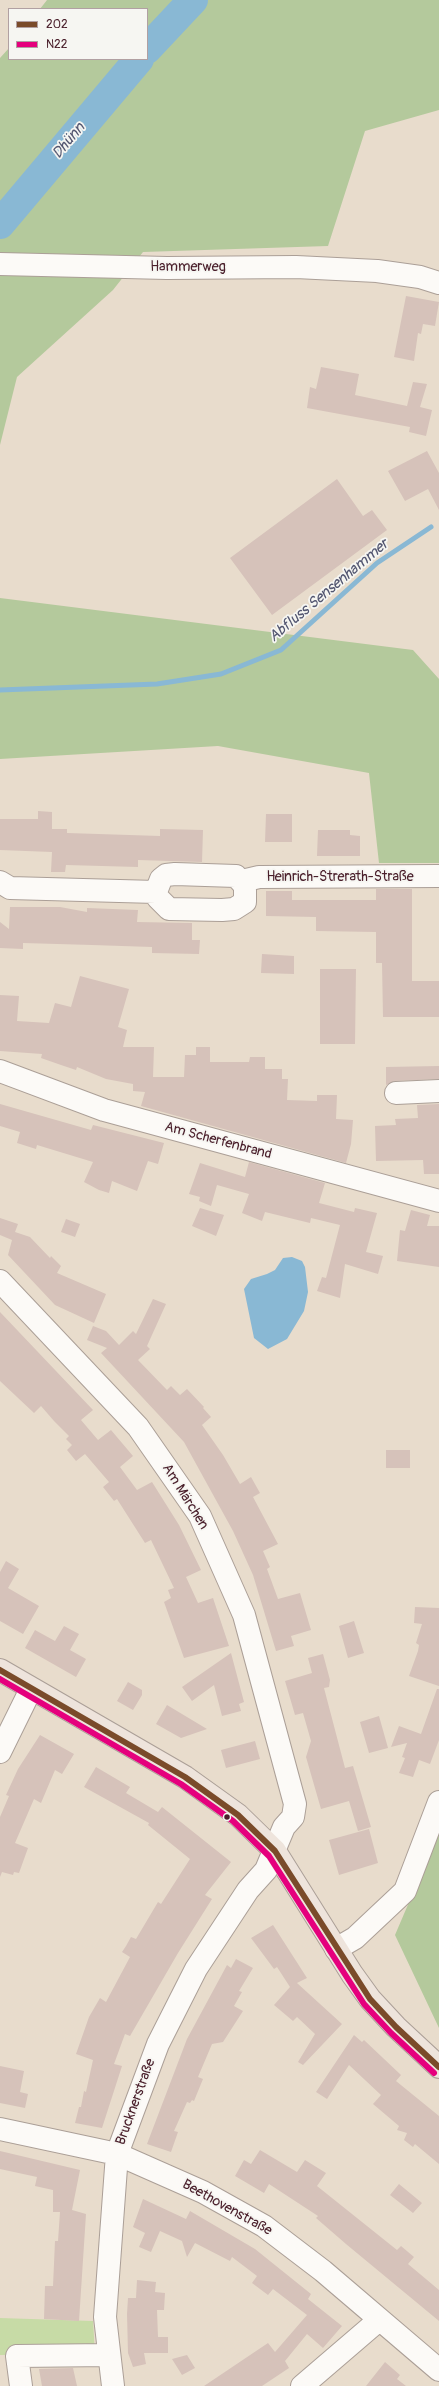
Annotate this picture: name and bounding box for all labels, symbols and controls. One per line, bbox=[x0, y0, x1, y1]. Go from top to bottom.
legend bbox=[8, 8, 148, 60]
text: 202 bbox=[46, 17, 68, 32]
text: N22 bbox=[46, 37, 68, 52]
water label: Dhünn bbox=[49, 119, 89, 163]
street label: Hammerweg bbox=[150, 259, 226, 275]
water label: Abfluss Sensenhammer bbox=[265, 536, 393, 646]
street label: Heinrich-Strerath-Straße bbox=[266, 869, 414, 885]
street label: Am Scherfenbrand bbox=[163, 1119, 273, 1163]
street label: Am Märchen bbox=[158, 1461, 212, 1533]
unlabelled marker bbox=[222, 1812, 232, 1822]
street label: Brucknerstraße bbox=[113, 2057, 159, 2147]
street label: Beethovenstraße bbox=[179, 2176, 275, 2240]

